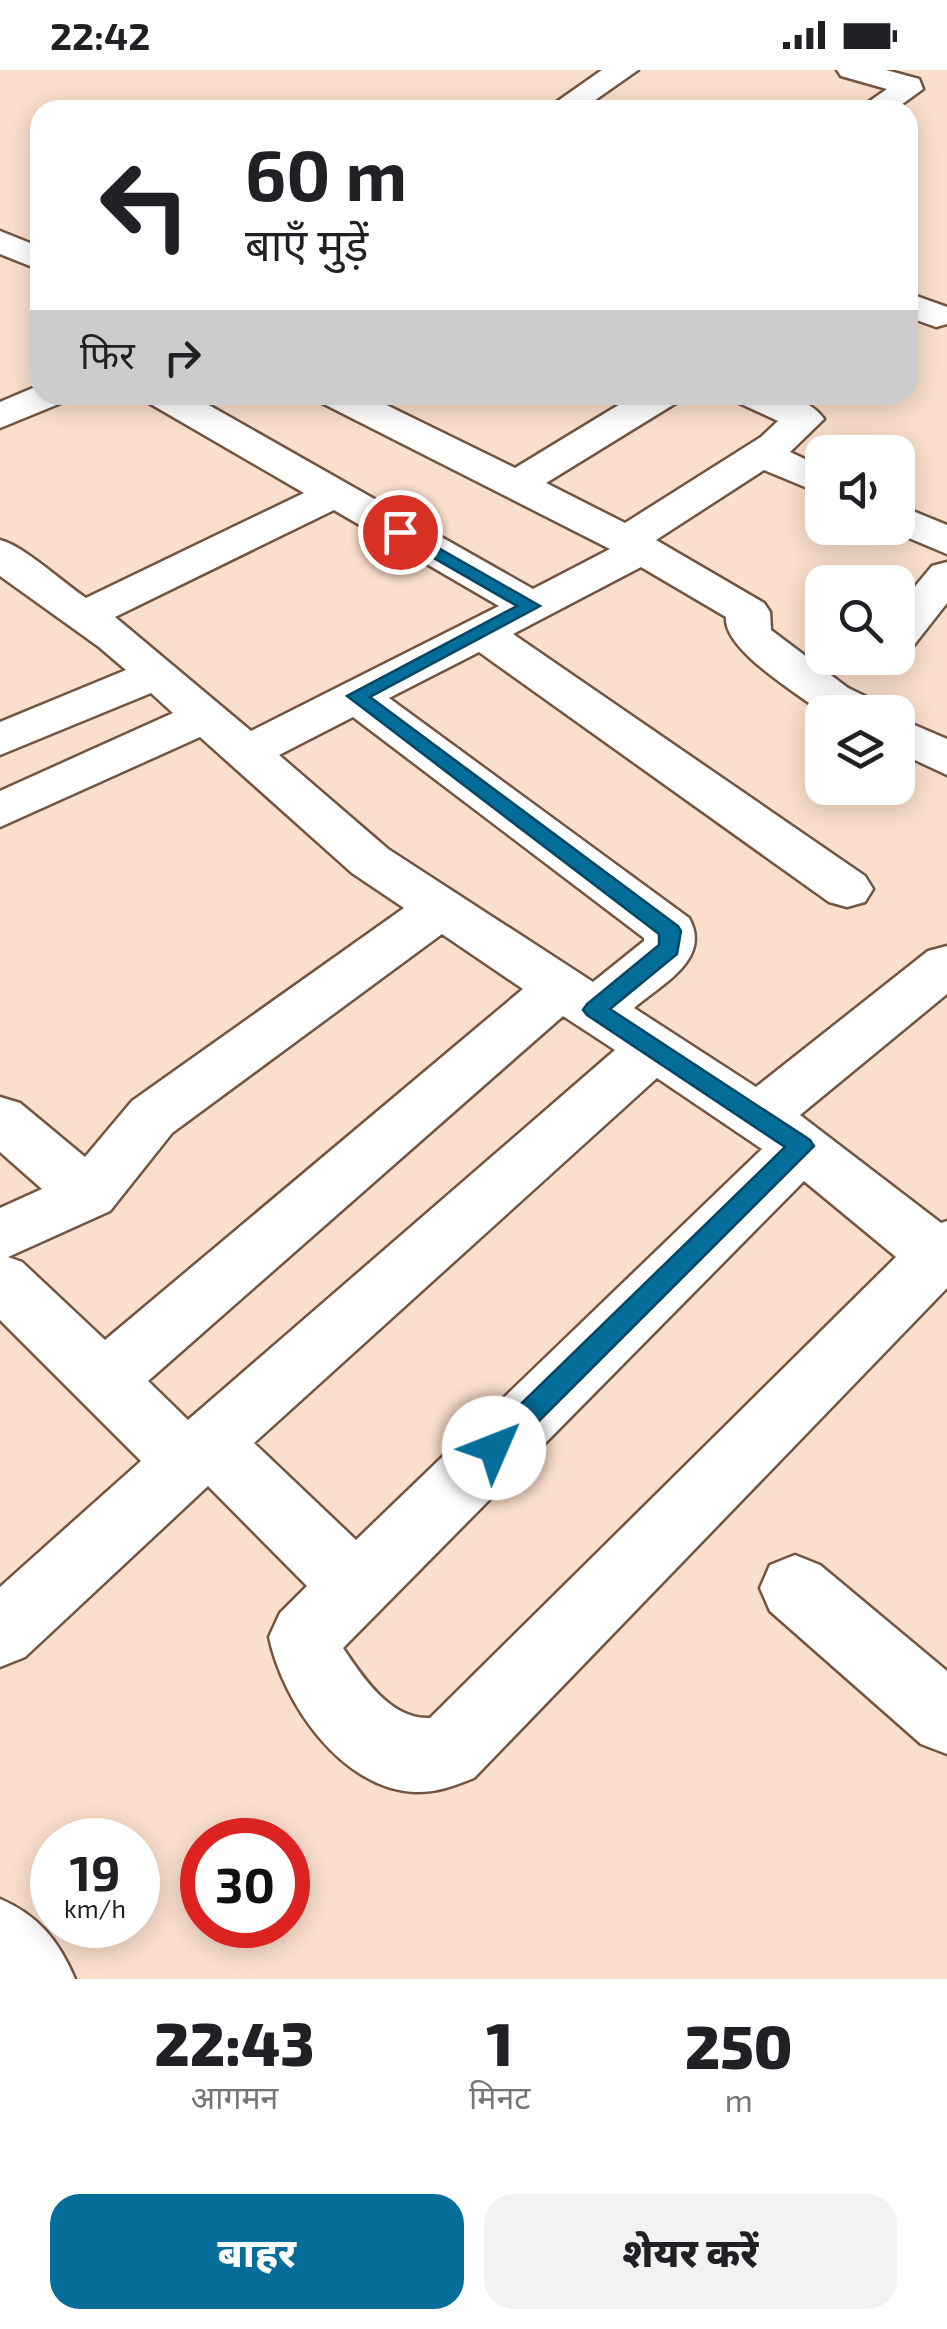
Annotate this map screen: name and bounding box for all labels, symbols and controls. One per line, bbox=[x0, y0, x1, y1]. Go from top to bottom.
text: 22:42 bbox=[50, 12, 150, 58]
text: 60 m bbox=[245, 131, 407, 215]
icon: left bbox=[80, 140, 210, 270]
text: बाएँ मुड़ें bbox=[245, 216, 368, 270]
icon: right bbox=[155, 330, 210, 385]
text: फिर bbox=[80, 331, 135, 377]
map controls bbox=[805, 435, 915, 805]
button: sound bbox=[805, 435, 915, 545]
pin bbox=[358, 490, 443, 575]
icon: arrive bbox=[373, 505, 428, 560]
button: search bbox=[805, 565, 915, 675]
button: layers bbox=[805, 695, 915, 805]
position arrow bbox=[442, 1396, 546, 1500]
speed limit sign: 30 bbox=[180, 1818, 310, 1948]
text: 19 bbox=[69, 1841, 121, 1901]
text: km/h bbox=[64, 1893, 126, 1923]
text: 22:43 bbox=[154, 2006, 315, 2078]
text: 1 bbox=[486, 2006, 513, 2078]
text: 250 bbox=[685, 2009, 793, 2081]
text: आगमन bbox=[191, 2077, 278, 2115]
text: मिनट bbox=[469, 2077, 530, 2115]
text: m bbox=[725, 2080, 753, 2118]
button: बाहर bbox=[50, 2194, 464, 2309]
button: शेयर करें bbox=[484, 2194, 897, 2309]

